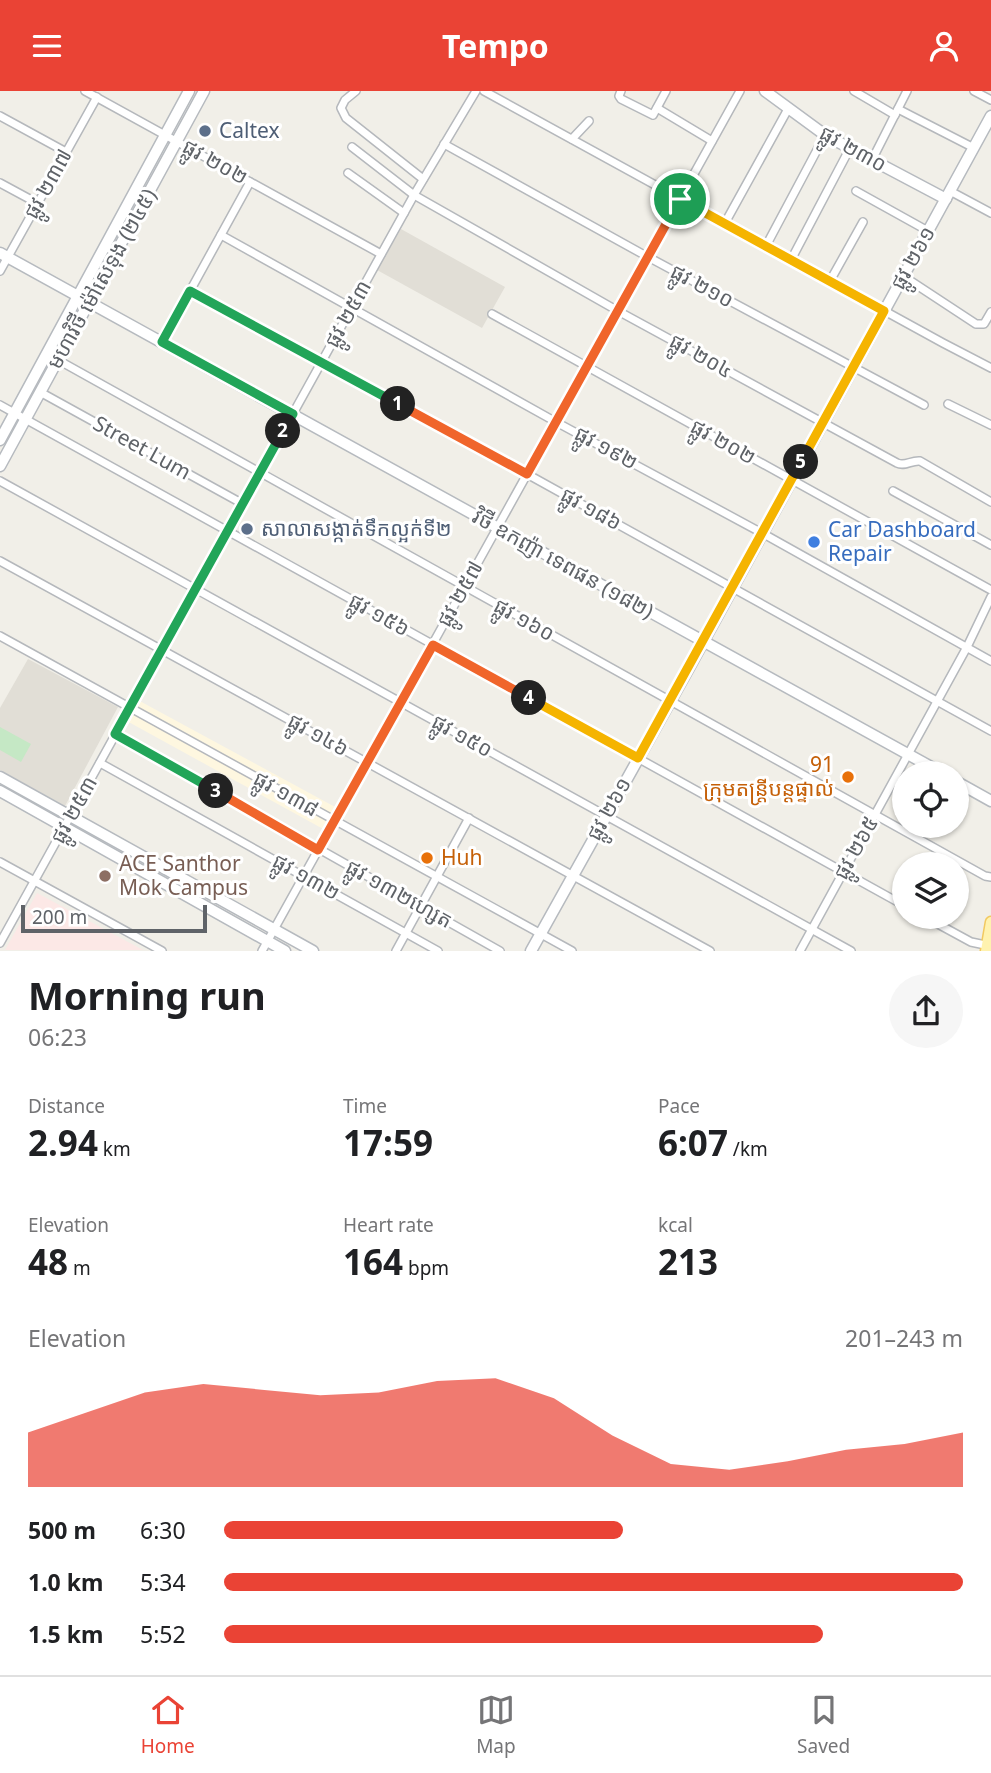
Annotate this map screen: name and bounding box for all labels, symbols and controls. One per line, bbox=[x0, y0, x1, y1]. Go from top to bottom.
text: Tempo bbox=[442, 24, 549, 67]
icon: menu bbox=[28, 27, 66, 65]
icon: person bbox=[925, 27, 963, 65]
place label: Caltex bbox=[219, 116, 280, 144]
street label: ផ្លូវ ២៣០ bbox=[812, 118, 892, 183]
marker: Caltex bbox=[197, 123, 213, 139]
street label: ផ្លូវ ២០២ bbox=[175, 132, 253, 196]
street label: ផ្លូវ ២៣៧ bbox=[16, 144, 83, 227]
pin bbox=[650, 169, 710, 229]
icon: arrive bbox=[661, 180, 699, 218]
street label: មហាវិថី ម៉ៅសេទុង (២៤៥) bbox=[40, 183, 163, 374]
street label: ផ្លូវ ២៦១ bbox=[883, 221, 946, 297]
street label: ផ្លូវ ២១០ bbox=[663, 257, 739, 319]
street label: ផ្លូវ ២៥៣ bbox=[317, 275, 382, 355]
street label: ផ្លូវ ២០៤ bbox=[662, 326, 738, 389]
pin: 1 bbox=[380, 387, 416, 421]
text: 1 bbox=[392, 390, 403, 416]
street label: Street Lum bbox=[89, 409, 196, 485]
street label: ផ្លូវ ២០២ bbox=[683, 412, 761, 476]
pin: 2 bbox=[266, 413, 300, 449]
text: 2 bbox=[277, 417, 288, 443]
street label: ផ្លូវ ១៩២ bbox=[567, 419, 643, 481]
pin: 5 bbox=[784, 445, 818, 479]
text: 5 bbox=[795, 448, 806, 474]
street label: ផ្លូវ ១៨៦ bbox=[553, 480, 627, 542]
street label: វិថី ឧកញ៉ា ទេពផន (១៨២) bbox=[467, 501, 659, 625]
place label: សាលាសង្កាត់ទឹកល្អក់ទី២ bbox=[261, 514, 451, 543]
place label: Car Dashboard Repair bbox=[828, 515, 976, 567]
marker: សាលាសង្កាត់ទឹកល្អក់ទី២ bbox=[239, 521, 255, 537]
marker: Car Dashboard Repair bbox=[806, 534, 822, 550]
street label: ផ្លូវ ២៥៧ bbox=[430, 556, 494, 634]
street label: ផ្លូវ ១៥៦ bbox=[341, 586, 415, 648]
street label: ផ្លូវ ១៦០ bbox=[486, 591, 560, 653]
pin: 4 bbox=[512, 681, 546, 715]
text: 4 bbox=[523, 684, 534, 710]
street label: ផ្លូវ ១៤៦ bbox=[280, 706, 354, 768]
street label: ផ្លូវ ១៥០ bbox=[424, 707, 498, 769]
place label: 91 ក្រុមតន្រ្តីបន្តផ្ទាល់ bbox=[703, 750, 834, 806]
map controls bbox=[892, 761, 969, 929]
button: locate bbox=[892, 761, 969, 838]
street label: ផ្លូវ ១៣៨ bbox=[246, 764, 324, 828]
marker: 91 ក្រុមតន្រ្តីបន្តផ្ទាល់ bbox=[840, 769, 856, 785]
street label: ផ្លូវ ២៥៣ bbox=[43, 771, 108, 851]
street label: ផ្លូវ ២៦១ bbox=[579, 772, 642, 848]
pin: 3 bbox=[198, 773, 234, 809]
text: 3 bbox=[210, 777, 221, 803]
street label: ផ្លូវ ២៦៥ bbox=[826, 811, 889, 887]
place label: Huh bbox=[441, 843, 483, 871]
street label: ផ្លូវ ១៣២ bbox=[265, 846, 345, 911]
place label: ACE Santhor Mok Campus bbox=[119, 849, 248, 901]
marker: Huh bbox=[419, 850, 435, 866]
street label: ផ្លូវ ១៣២ហ្សេត bbox=[338, 852, 458, 939]
button: layers bbox=[892, 852, 969, 929]
marker: ACE Santhor Mok Campus bbox=[97, 868, 113, 884]
scale bar bbox=[21, 901, 206, 933]
text: 200 m bbox=[32, 904, 87, 930]
text: Morning run bbox=[28, 969, 266, 1021]
button: share bbox=[889, 974, 963, 1048]
text: 06:23 bbox=[28, 1021, 87, 1053]
text: Distance bbox=[28, 1093, 105, 1119]
text: Time bbox=[343, 1093, 387, 1119]
text: Pace bbox=[658, 1093, 700, 1119]
text: 2.94 bbox=[28, 1119, 98, 1166]
text: 17:59 bbox=[343, 1119, 433, 1166]
text: 6:07 bbox=[658, 1119, 728, 1166]
text: km bbox=[98, 1136, 131, 1162]
text: /km bbox=[728, 1136, 768, 1162]
text: Elevation bbox=[28, 1212, 109, 1238]
text: Heart rate bbox=[343, 1212, 434, 1238]
text: kcal bbox=[658, 1212, 693, 1238]
text: 48 bbox=[28, 1238, 68, 1285]
text: 164 bbox=[343, 1238, 403, 1285]
text: 213 bbox=[658, 1238, 718, 1285]
text: m bbox=[68, 1255, 91, 1281]
text: bpm bbox=[403, 1255, 449, 1281]
text: Elevation bbox=[28, 1322, 126, 1354]
text: 201–243 m bbox=[845, 1322, 963, 1354]
text: 500 m bbox=[28, 1514, 96, 1546]
text: 6:30 bbox=[140, 1514, 186, 1546]
text: 1.0 km bbox=[28, 1566, 103, 1598]
text: 5:34 bbox=[140, 1566, 186, 1598]
text: 1.5 km bbox=[28, 1618, 103, 1650]
text: 5:52 bbox=[140, 1618, 186, 1650]
tab: Home bbox=[141, 1691, 195, 1759]
tab: Map bbox=[476, 1691, 516, 1759]
tab: Saved bbox=[797, 1691, 850, 1759]

